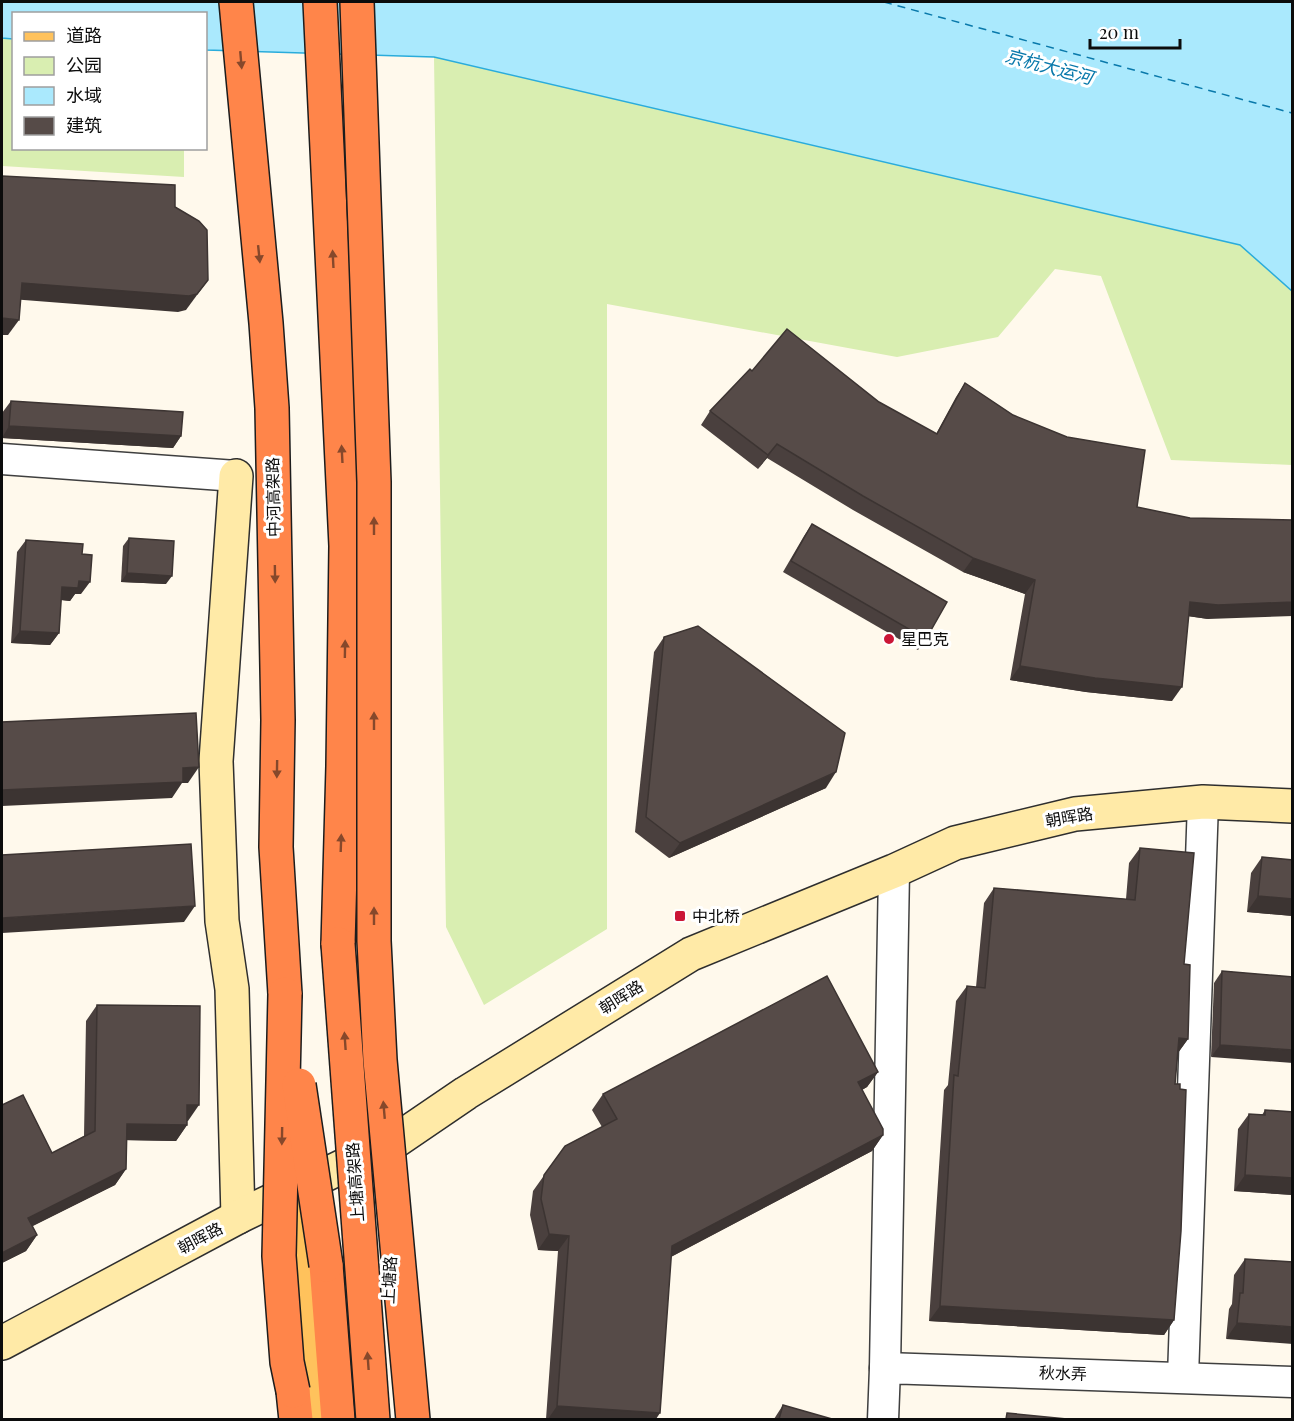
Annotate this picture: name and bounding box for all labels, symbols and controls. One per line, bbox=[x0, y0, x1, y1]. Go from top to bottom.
legend bbox=[12, 12, 207, 150]
scale bar bbox=[1090, 12, 1180, 50]
text: 20 m bbox=[1099, 20, 1139, 44]
text: 道路 bbox=[66, 23, 102, 47]
water label: 京杭大运河 bbox=[1003, 43, 1099, 90]
one-way arrow bbox=[236, 50, 246, 69]
text: 公园 bbox=[66, 53, 102, 77]
text: 水域 bbox=[66, 83, 102, 107]
text: 建筑 bbox=[66, 113, 102, 137]
one-way arrow bbox=[254, 245, 264, 264]
one-way arrow bbox=[328, 249, 337, 268]
one-way arrow bbox=[337, 444, 346, 463]
street label: 中河高架路 bbox=[261, 457, 284, 537]
one-way arrow bbox=[369, 516, 379, 535]
one-way arrow bbox=[270, 565, 280, 584]
place label: 星巴克 bbox=[901, 628, 949, 649]
marker: 星巴克 bbox=[882, 632, 896, 646]
one-way arrow bbox=[340, 639, 350, 658]
one-way arrow bbox=[369, 711, 379, 730]
one-way arrow bbox=[273, 760, 282, 779]
street label: 朝晖路 bbox=[1043, 802, 1094, 831]
one-way arrow bbox=[336, 834, 346, 853]
place label: 中北桥 bbox=[692, 905, 740, 926]
one-way arrow bbox=[369, 906, 379, 925]
marker: 中北桥 bbox=[673, 909, 687, 923]
street label: 朝晖路 bbox=[595, 975, 647, 1018]
one-way arrow bbox=[340, 1031, 350, 1050]
one-way arrow bbox=[379, 1101, 389, 1120]
one-way arrow bbox=[277, 1127, 287, 1146]
street label: 上塘高架路 bbox=[341, 1141, 368, 1223]
street label: 朝晖路 bbox=[174, 1217, 226, 1258]
street label: 上塘路 bbox=[377, 1255, 400, 1304]
one-way arrow bbox=[364, 1352, 373, 1371]
street label: 秋水弄 bbox=[1039, 1361, 1087, 1384]

